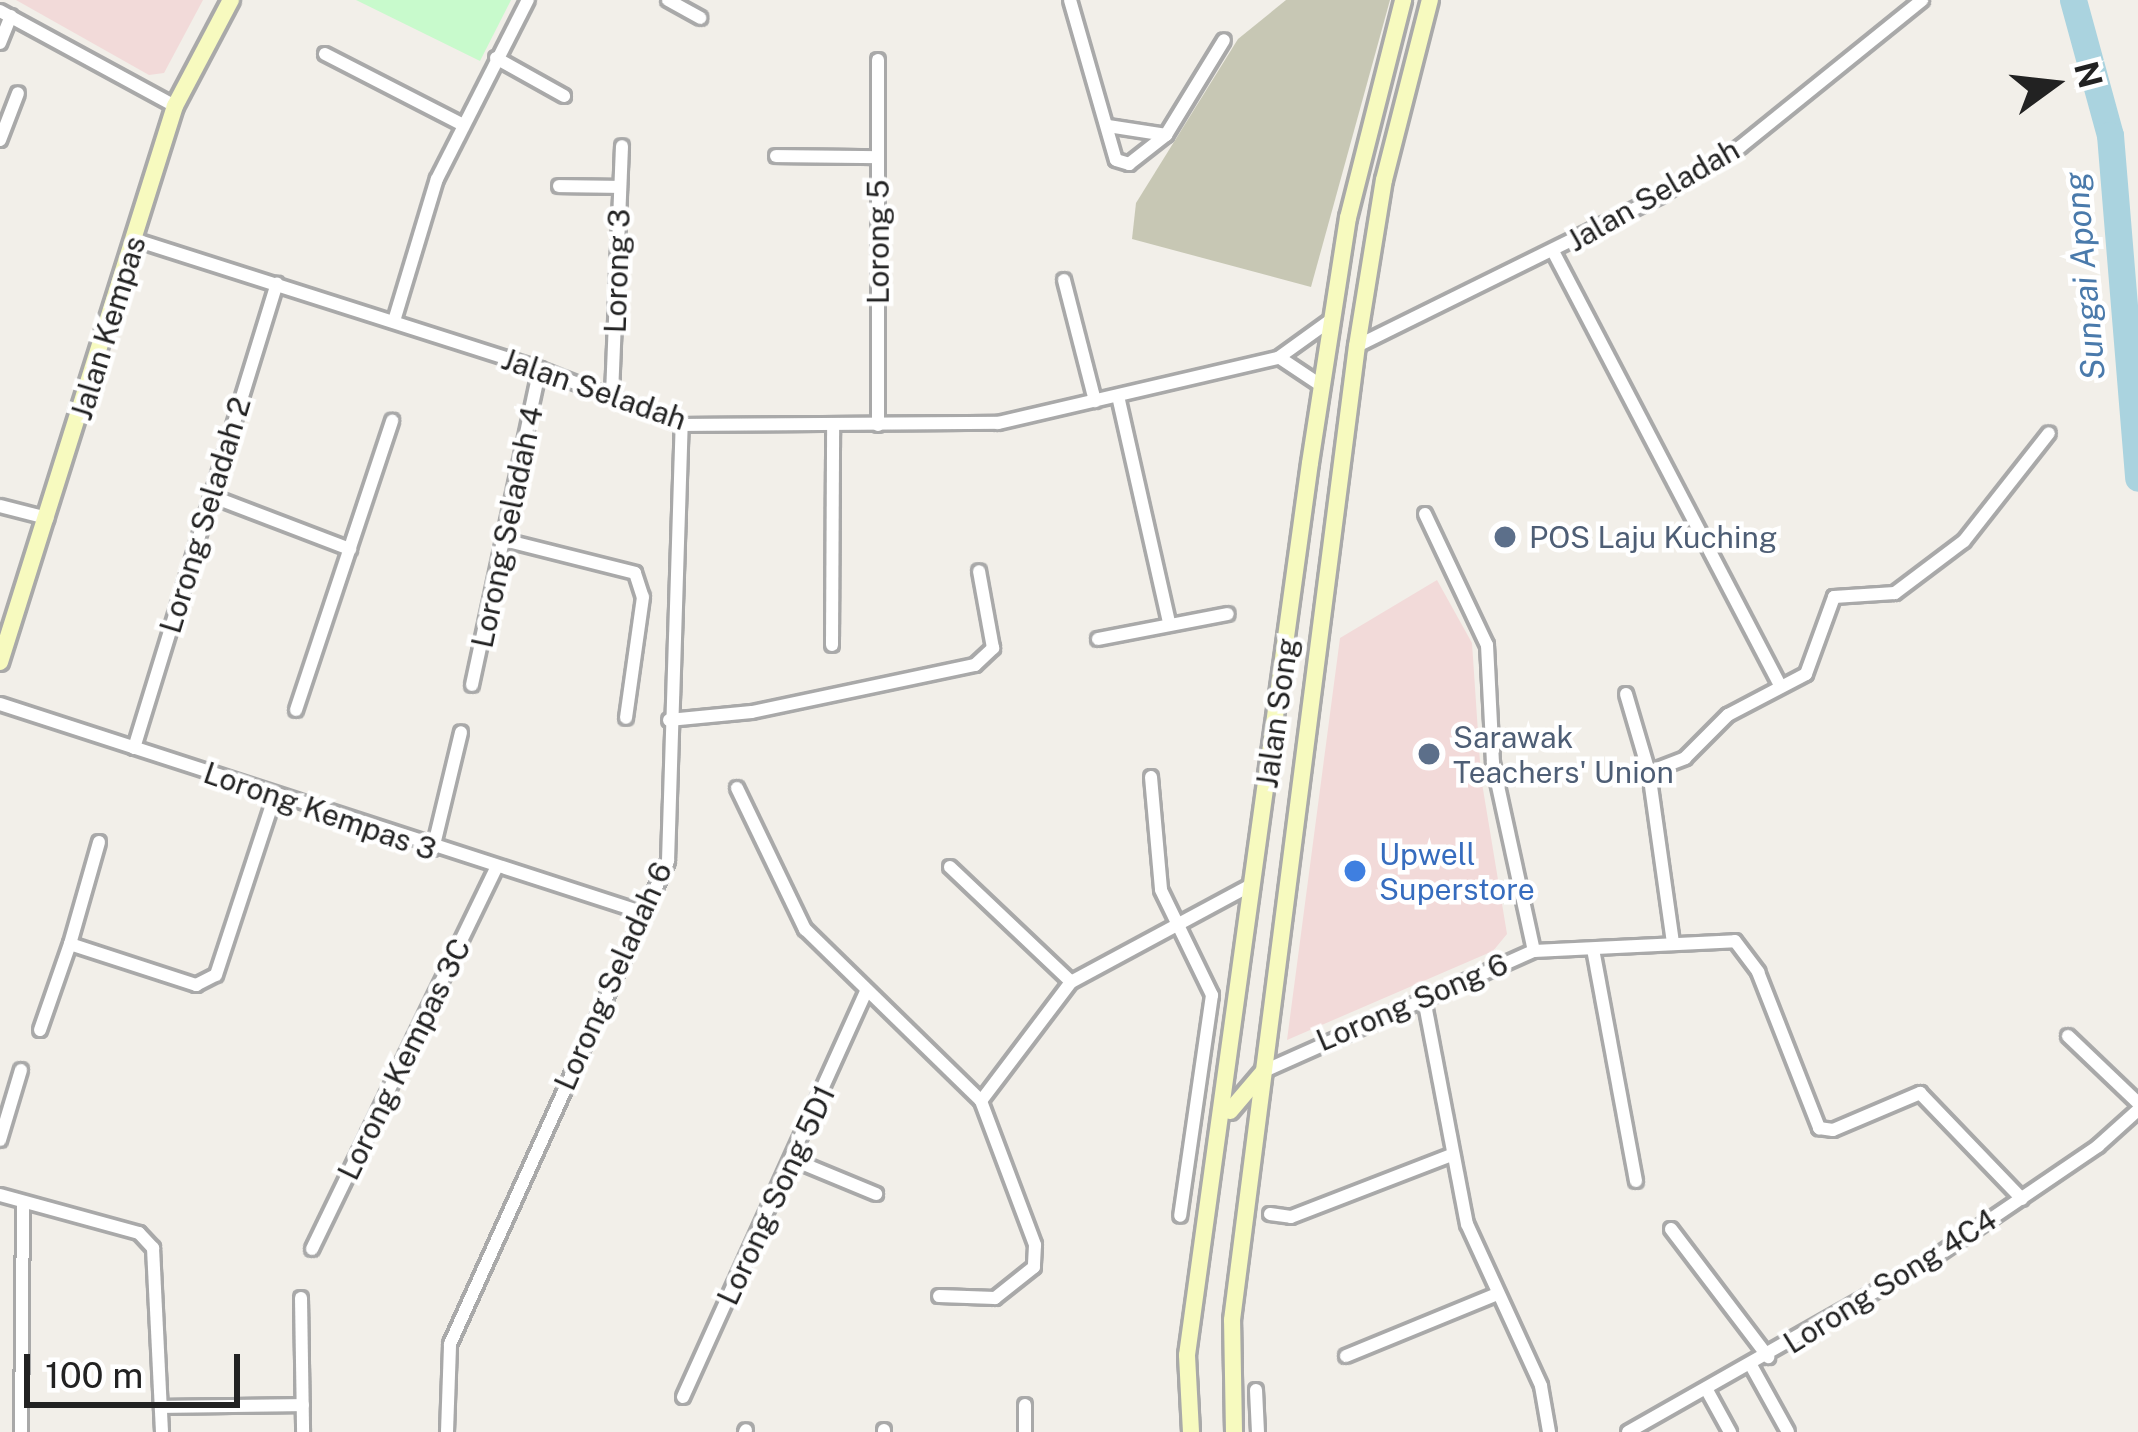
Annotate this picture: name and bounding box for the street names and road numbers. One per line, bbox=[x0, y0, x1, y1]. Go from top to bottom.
street label: Jalan Seladah bbox=[1561, 131, 1745, 259]
street label: Lorong 5 bbox=[860, 180, 896, 304]
street label: Lorong 3 bbox=[597, 208, 637, 334]
street label: Jalan Kempas bbox=[63, 232, 153, 424]
street label: Jalan Seladah bbox=[497, 341, 691, 437]
street label: Lorong Seladah 2 bbox=[152, 393, 258, 637]
street label: Lorong Seladah 4 bbox=[464, 403, 550, 651]
street label: Jalan Song bbox=[1249, 636, 1305, 790]
street label: Lorong Kempas 3 bbox=[199, 754, 441, 868]
street label: Lorong Seladah 6 bbox=[547, 856, 679, 1096]
street label: Lorong Kempas 3C bbox=[330, 932, 478, 1186]
street label: Lorong Song 6 bbox=[1311, 945, 1513, 1059]
street label: Lorong Song 5D1 bbox=[709, 1080, 843, 1310]
street label: Lorong Song 4C4 bbox=[1777, 1201, 2003, 1361]

